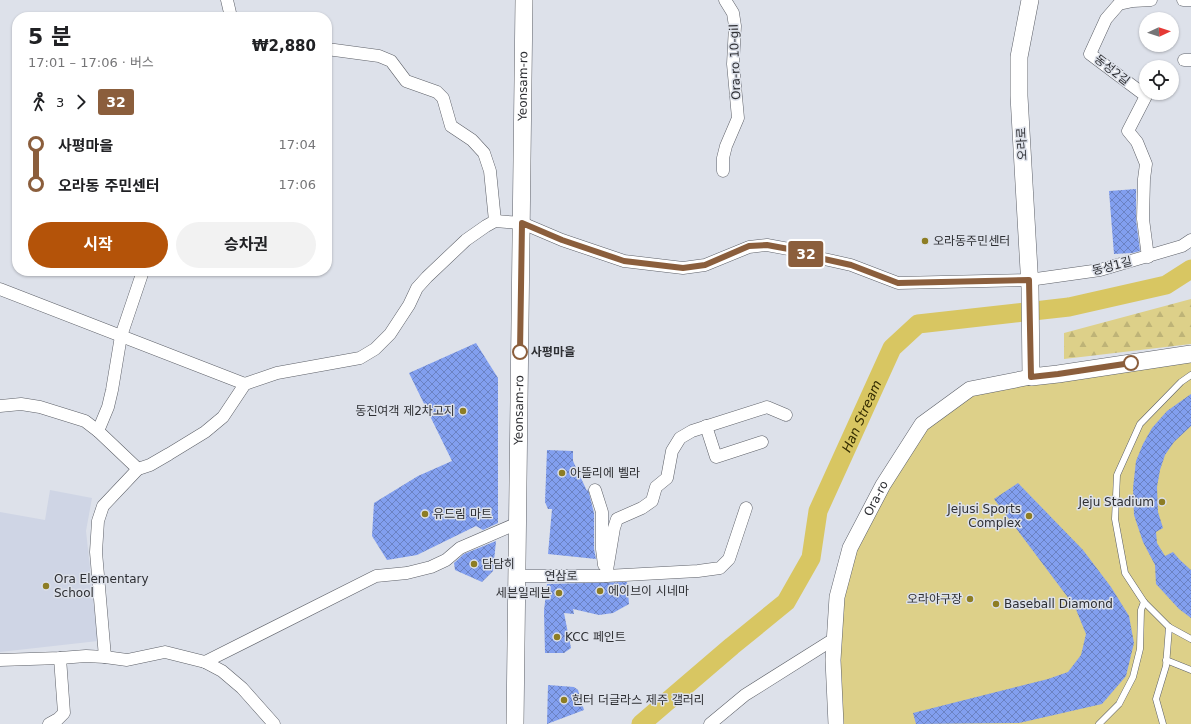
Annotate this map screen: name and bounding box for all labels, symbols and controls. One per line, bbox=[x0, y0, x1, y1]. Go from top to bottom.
north arrow bbox=[1139, 12, 1179, 52]
map controls bbox=[1139, 12, 1179, 100]
text: 5 분 bbox=[28, 24, 71, 49]
street label: Ora-ro 10-gil bbox=[727, 24, 743, 100]
text: ₩2,880 bbox=[252, 37, 316, 55]
street label: Yeonsam-ro bbox=[515, 51, 530, 122]
street label: 동성2길 bbox=[1092, 52, 1132, 88]
text: 17:01 – 17:06 · 버스 bbox=[28, 55, 154, 70]
button: locate bbox=[1139, 60, 1179, 100]
icon: walk bbox=[28, 91, 50, 113]
icon: forward bbox=[70, 91, 92, 113]
text: 32 bbox=[106, 94, 126, 110]
text: 3 bbox=[56, 95, 64, 110]
street label: 오라로 bbox=[1014, 127, 1030, 161]
text: 사평마을 bbox=[58, 137, 113, 155]
text: 17:04 bbox=[279, 137, 316, 152]
text: 오라동 주민센터 bbox=[58, 177, 160, 195]
text: 17:06 bbox=[279, 177, 316, 192]
button: 시작 bbox=[28, 222, 168, 268]
button: 승차권 bbox=[176, 222, 316, 268]
place label: 오라동주민센터 bbox=[933, 234, 1010, 248]
marker: 오라동주민센터 bbox=[920, 236, 930, 246]
line badge: 32 bbox=[788, 241, 824, 267]
text: 32 bbox=[796, 246, 816, 262]
street label: 동성1길 bbox=[1091, 254, 1133, 278]
marker: 사평마을 bbox=[512, 344, 528, 360]
place label: 사평마을 bbox=[531, 345, 575, 359]
unlabelled marker bbox=[1123, 355, 1139, 371]
street label: Yeonsam-ro bbox=[511, 375, 526, 446]
water label: Han Stream bbox=[838, 378, 884, 454]
place label: 동진여객 제2차고지 bbox=[355, 404, 455, 418]
marker: 동진여객 제2차고지 bbox=[458, 406, 468, 416]
place label: 아뜰리에 벨라 bbox=[570, 466, 640, 480]
marker: 아뜰리에 벨라 bbox=[557, 468, 567, 478]
street label: Ora-ro bbox=[861, 478, 891, 518]
place label: Jeju Stadium bbox=[1077, 495, 1154, 509]
marker: Jeju Stadium bbox=[1157, 497, 1167, 507]
place label: Jejusi Sports Complex bbox=[946, 502, 1021, 530]
place label: 유드림 마트 bbox=[433, 507, 492, 521]
marker: 유드림 마트 bbox=[420, 509, 430, 519]
marker: Jejusi Sports Complex bbox=[1024, 511, 1034, 521]
place label: 담담히 bbox=[482, 557, 515, 571]
marker: 담담히 bbox=[469, 559, 479, 569]
street label: 연삼로 bbox=[544, 569, 578, 583]
place label: Ora Elementary School bbox=[54, 572, 149, 600]
marker: Ora Elementary School bbox=[41, 581, 51, 591]
place label: 에이브이 시네마 bbox=[608, 584, 689, 598]
place label: 세븐일레븐 bbox=[496, 586, 551, 600]
marker: 에이브이 시네마 bbox=[595, 586, 605, 596]
marker: 세븐일레븐 bbox=[554, 588, 564, 598]
place label: 오라야구장 bbox=[907, 592, 962, 606]
marker: 오라야구장 bbox=[965, 594, 975, 604]
place label: Baseball Diamond bbox=[1004, 597, 1113, 611]
marker: Baseball Diamond bbox=[991, 599, 1001, 609]
place label: KCC 페인트 bbox=[565, 630, 626, 644]
marker: KCC 페인트 bbox=[552, 632, 562, 642]
place label: 헌터 더글라스 제주 갤러리 bbox=[572, 693, 705, 707]
marker: 헌터 더글라스 제주 갤러리 bbox=[559, 695, 569, 705]

